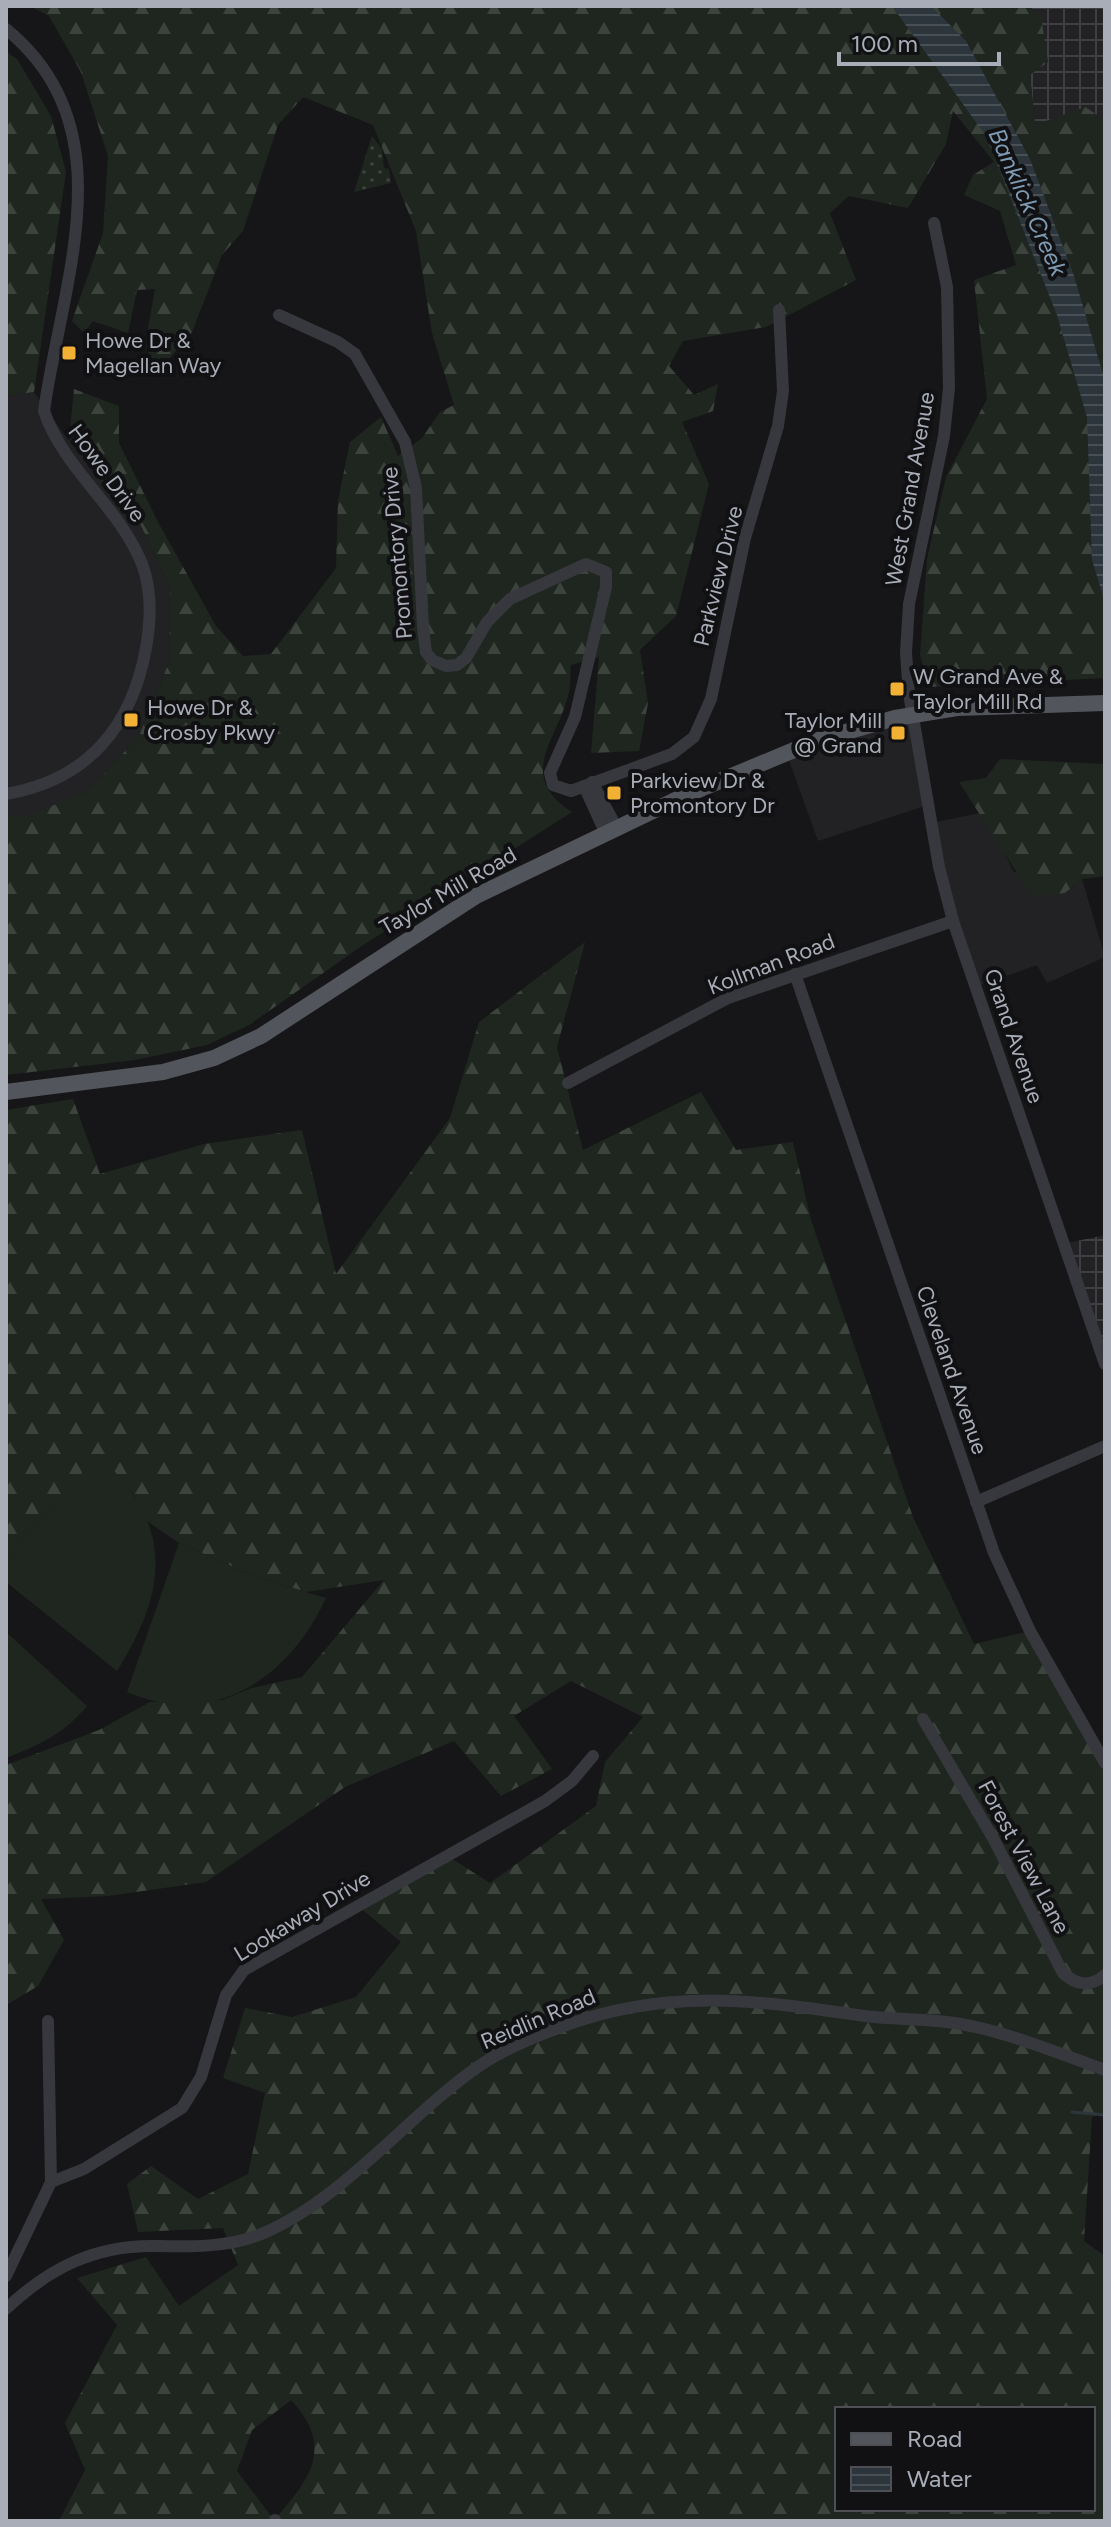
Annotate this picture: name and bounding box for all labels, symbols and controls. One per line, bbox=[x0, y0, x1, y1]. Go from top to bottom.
scale bar bbox=[839, 16, 999, 66]
text: 100 m bbox=[851, 29, 918, 58]
water label: Banklick Creek bbox=[982, 124, 1074, 282]
place label: Howe Dr & Magellan Way bbox=[85, 327, 222, 379]
marker: Howe Dr & Magellan Way bbox=[60, 344, 78, 362]
street label: West Grand Avenue bbox=[880, 390, 940, 588]
street label: Howe Drive bbox=[62, 419, 152, 527]
street label: Promontory Drive bbox=[376, 466, 418, 640]
street label: Parkview Drive bbox=[688, 503, 748, 649]
place label: W Grand Ave & Taylor Mill Rd bbox=[913, 663, 1063, 715]
marker: W Grand Ave & Taylor Mill Rd bbox=[888, 680, 906, 698]
place label: Howe Dr & Crosby Pkwy bbox=[147, 694, 276, 746]
place label: Taylor Mill @ Grand bbox=[785, 707, 882, 759]
marker: Howe Dr & Crosby Pkwy bbox=[122, 711, 140, 729]
marker: Taylor Mill @ Grand bbox=[889, 724, 907, 742]
place label: Parkview Dr & Promontory Dr bbox=[630, 767, 775, 819]
marker: Parkview Dr & Promontory Dr bbox=[605, 784, 623, 802]
street label: Taylor Mill Road bbox=[375, 841, 521, 941]
street label: Kollman Road bbox=[704, 927, 838, 1001]
street label: Grand Avenue bbox=[978, 965, 1050, 1107]
street label: Cleveland Avenue bbox=[910, 1282, 994, 1458]
street label: Forest View Lane bbox=[972, 1776, 1076, 1938]
street label: Lookaway Drive bbox=[229, 1865, 375, 1967]
street label: Reidlin Road bbox=[477, 1983, 599, 2055]
legend bbox=[835, 2407, 1095, 2511]
text: Road bbox=[907, 2424, 962, 2453]
text: Water bbox=[907, 2464, 972, 2493]

